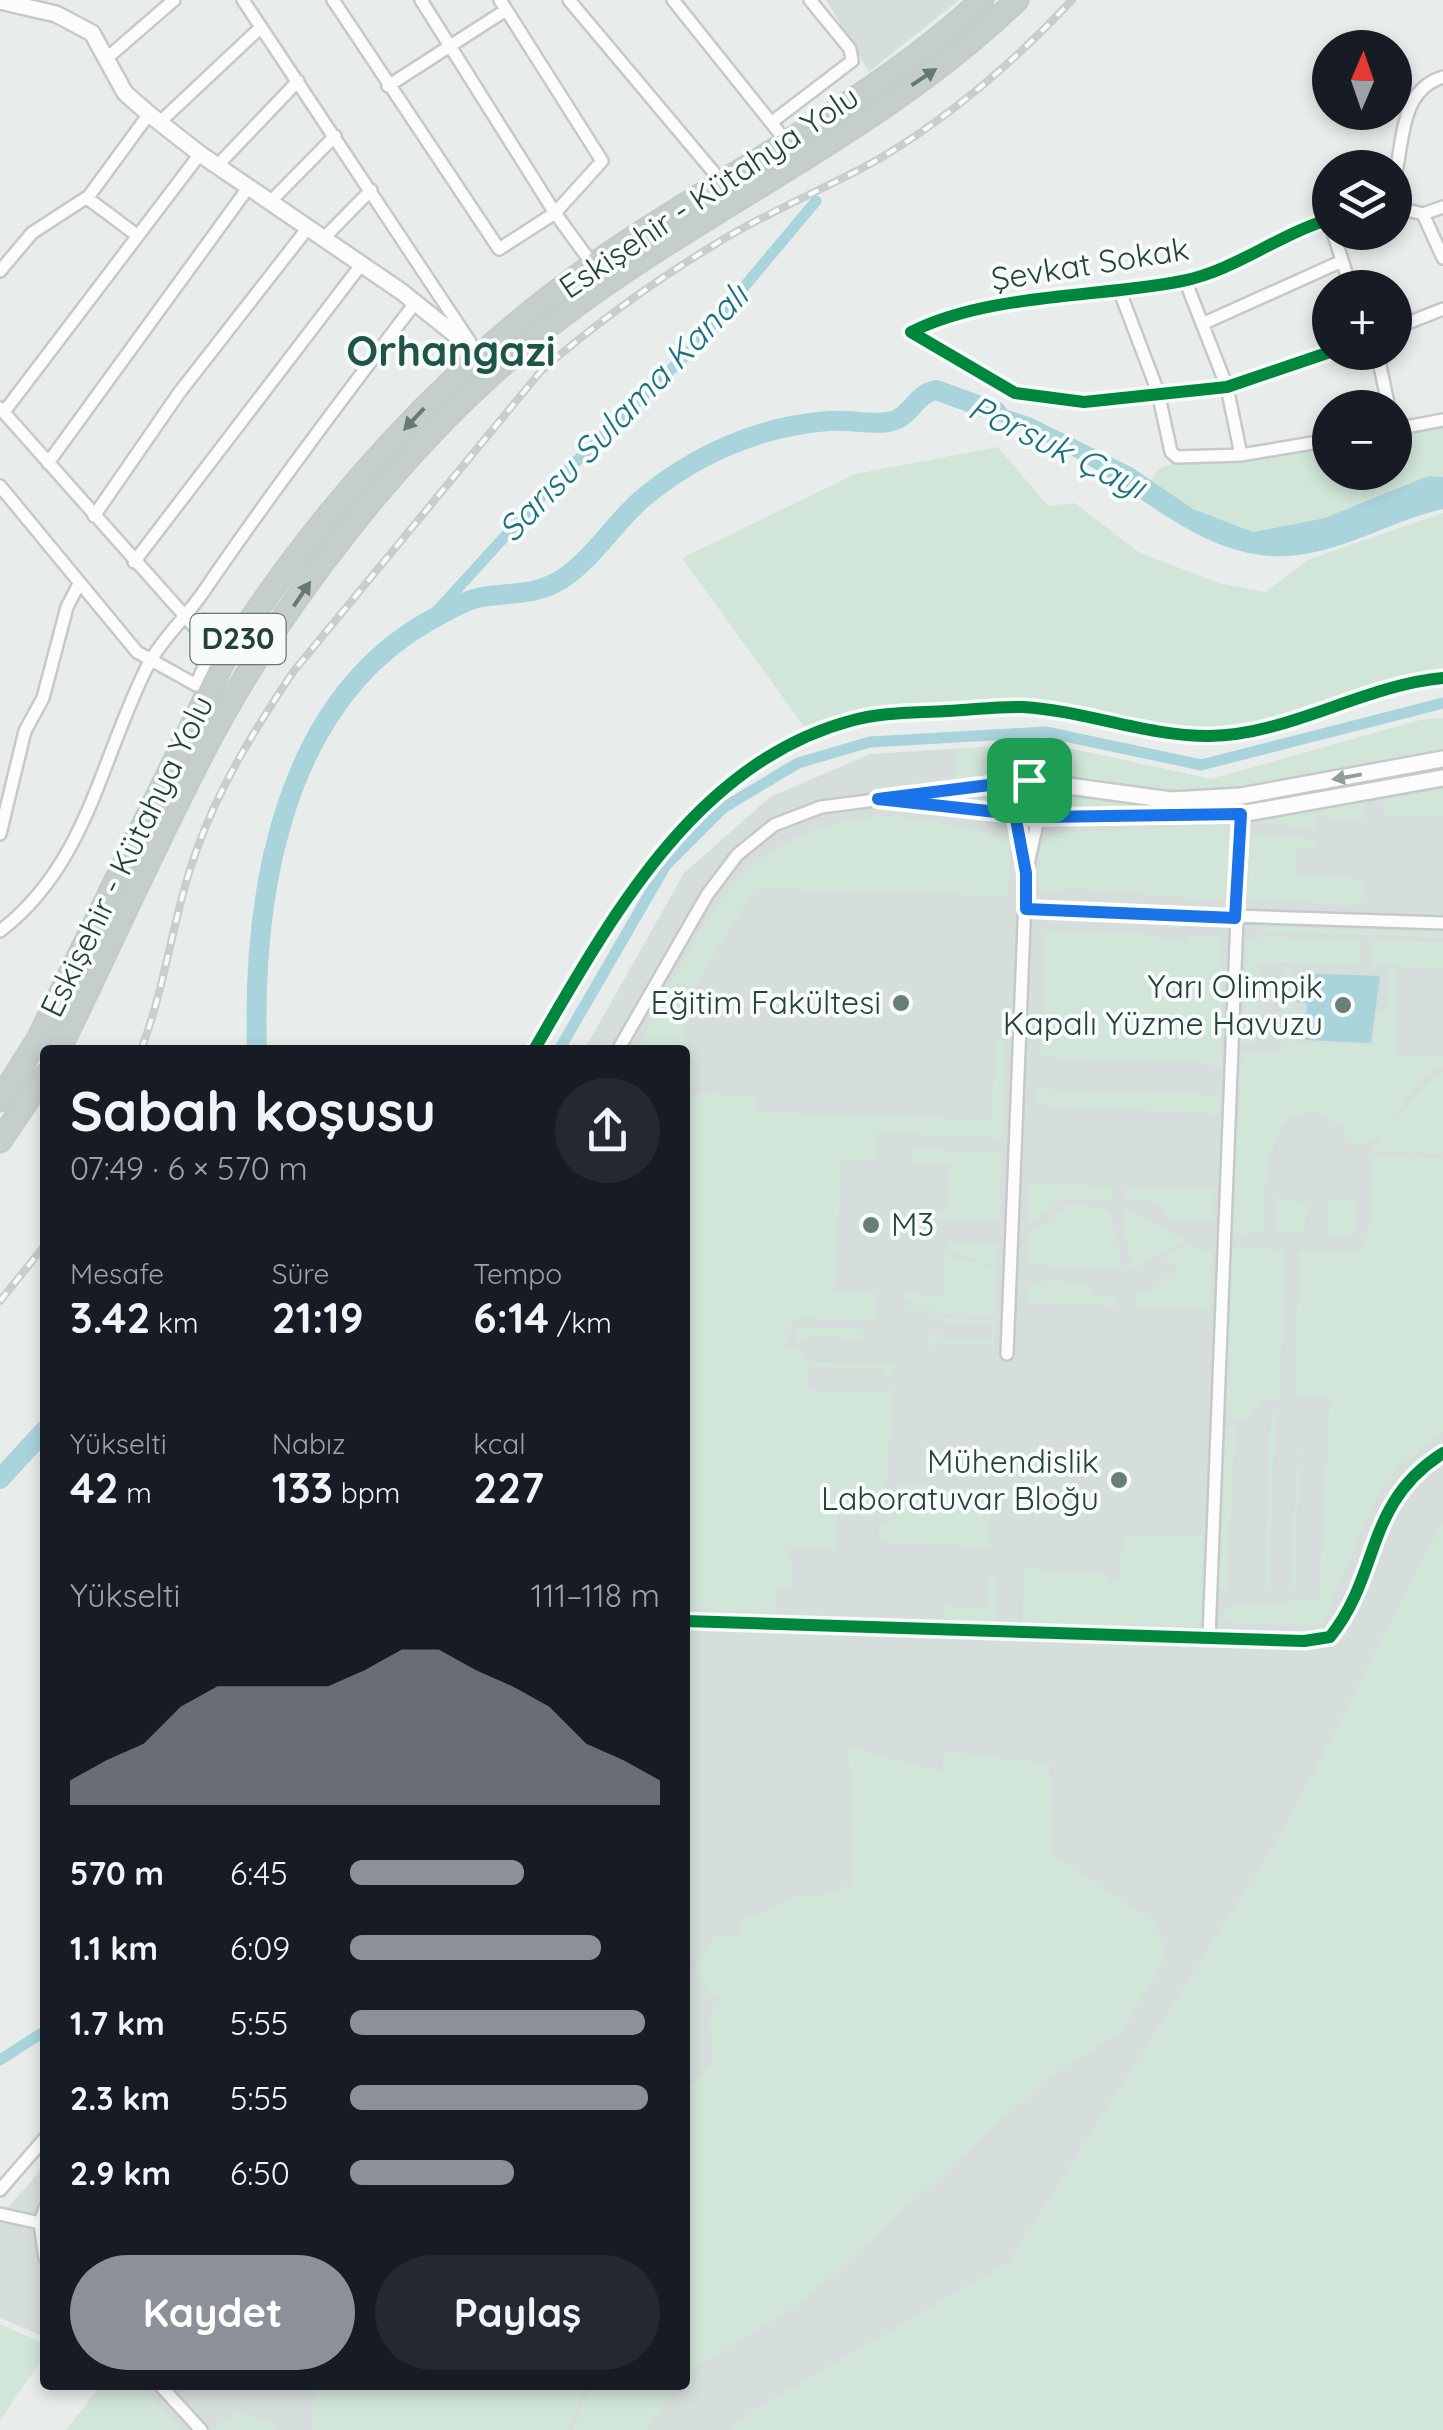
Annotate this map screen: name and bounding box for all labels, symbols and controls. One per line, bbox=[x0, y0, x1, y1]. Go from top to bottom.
north arrow bbox=[1312, 30, 1412, 130]
map controls bbox=[1312, 30, 1412, 490]
one-way arrow bbox=[910, 68, 937, 87]
street label: Eskişehir - Kütahya Yolu bbox=[551, 76, 866, 306]
button: layers bbox=[1312, 150, 1412, 250]
street label: Şevkat Sokak bbox=[988, 228, 1192, 298]
button: + bbox=[1312, 270, 1412, 370]
water label: Sarısu Sulama Kanalı bbox=[488, 273, 758, 550]
district label: Orhangazi bbox=[346, 324, 556, 377]
water label: Porsuk Çayı bbox=[962, 384, 1155, 509]
button: − bbox=[1312, 390, 1412, 490]
one-way arrow bbox=[402, 407, 425, 431]
one-way arrow bbox=[292, 581, 310, 608]
road number: D230 bbox=[190, 614, 286, 664]
street label: Eskişehir - Kütahya Yolu bbox=[31, 688, 221, 1023]
pin bbox=[987, 738, 1072, 823]
icon: arrive bbox=[1002, 753, 1057, 808]
one-way arrow bbox=[1331, 770, 1362, 785]
place label: Yarı Olimpik Kapalı Yüzme Havuzu bbox=[1003, 966, 1323, 1043]
place label: Eğitim Fakültesi bbox=[650, 982, 881, 1022]
marker: Eğitim Fakültesi bbox=[890, 992, 912, 1014]
marker: Yarı Olimpik Kapalı Yüzme Havuzu bbox=[1332, 994, 1354, 1016]
text: Sabah koşusu bbox=[70, 1076, 436, 1145]
button: share bbox=[555, 1078, 660, 1183]
text: 07:49 · 6 × 570 m bbox=[70, 1148, 308, 1188]
place label: M3 bbox=[891, 1204, 934, 1244]
marker: M3 bbox=[860, 1214, 882, 1236]
text: Mesafe bbox=[70, 1256, 164, 1291]
text: Süre bbox=[272, 1256, 329, 1291]
text: Tempo bbox=[473, 1256, 562, 1291]
text: 3.42 bbox=[70, 1291, 150, 1344]
text: 21:19 bbox=[272, 1291, 364, 1344]
text: 6:14 bbox=[473, 1291, 549, 1344]
text: km bbox=[150, 1305, 199, 1340]
text: /km bbox=[549, 1305, 612, 1340]
text: Yükselti bbox=[70, 1426, 167, 1461]
text: Nabız bbox=[272, 1426, 345, 1461]
text: kcal bbox=[473, 1426, 526, 1461]
place label: Mühendislik Laboratuvar Bloğu bbox=[821, 1441, 1099, 1518]
text: 42 bbox=[70, 1461, 119, 1514]
text: 133 bbox=[272, 1461, 333, 1514]
text: 227 bbox=[473, 1461, 544, 1514]
marker: Mühendislik Laboratuvar Bloğu bbox=[1108, 1469, 1130, 1491]
text: m bbox=[119, 1475, 152, 1510]
text: bpm bbox=[333, 1475, 400, 1510]
text: Yükselti bbox=[70, 1575, 180, 1615]
text: 111–118 m bbox=[531, 1575, 660, 1615]
text: 570 m bbox=[70, 1853, 164, 1893]
text: 6:45 bbox=[230, 1853, 288, 1893]
text: 1.1 km bbox=[70, 1928, 158, 1968]
text: 6:09 bbox=[230, 1928, 290, 1968]
text: 1.7 km bbox=[70, 2003, 165, 2043]
text: 5:55 bbox=[230, 2003, 288, 2043]
text: 2.3 km bbox=[70, 2078, 170, 2118]
text: 5:55 bbox=[230, 2078, 288, 2118]
text: 2.9 km bbox=[70, 2153, 171, 2193]
text: 6:50 bbox=[230, 2153, 290, 2193]
button: Kaydet bbox=[70, 2255, 355, 2370]
button: Paylaş bbox=[375, 2255, 660, 2370]

